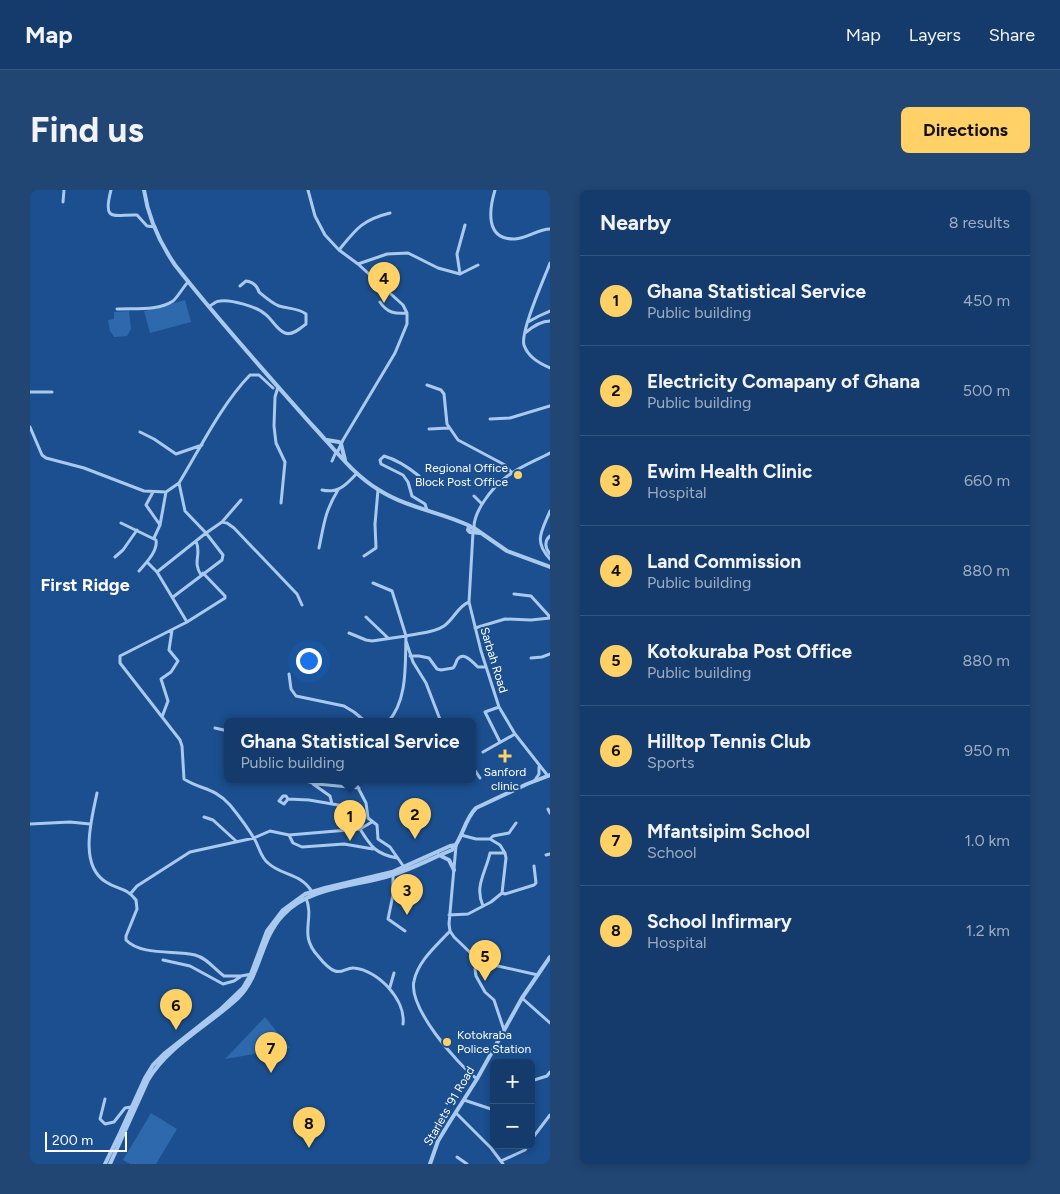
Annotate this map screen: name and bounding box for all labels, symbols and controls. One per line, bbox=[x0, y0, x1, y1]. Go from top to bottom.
text: Map bbox=[25, 20, 73, 49]
text: Map bbox=[846, 24, 881, 46]
text: Layers bbox=[909, 24, 961, 46]
text: Share bbox=[989, 24, 1035, 46]
button: Directions bbox=[901, 107, 1030, 153]
text: Find us bbox=[30, 109, 144, 151]
text: Nearby bbox=[600, 210, 671, 235]
text: 8 results bbox=[949, 213, 1010, 232]
pin: 4 bbox=[368, 262, 400, 303]
text: Ghana Statistical Service bbox=[647, 280, 866, 303]
text: 1 bbox=[613, 291, 619, 310]
text: 450 m bbox=[963, 291, 1010, 310]
text: Public building bbox=[647, 303, 751, 322]
text: Electricity Comapany of Ghana bbox=[647, 370, 920, 393]
text: 2 bbox=[611, 381, 621, 400]
text: 500 m bbox=[963, 381, 1010, 400]
text: Public building bbox=[647, 393, 751, 412]
text: Ewim Health Clinic bbox=[647, 460, 812, 483]
place label: Regional Office Block Post Office bbox=[415, 461, 508, 489]
marker: Regional Office Block Post Office bbox=[512, 469, 524, 481]
text: 3 bbox=[612, 471, 620, 490]
text: 660 m bbox=[964, 471, 1010, 490]
text: Hospital bbox=[647, 483, 707, 502]
text: Land Commission bbox=[647, 550, 801, 573]
text: 4 bbox=[611, 561, 621, 580]
text: 880 m bbox=[963, 561, 1010, 580]
text: Public building bbox=[647, 573, 751, 592]
district label: First Ridge bbox=[40, 574, 130, 596]
street label: Sarbah Road bbox=[477, 625, 511, 695]
text: Kotokuraba Post Office bbox=[647, 640, 852, 663]
your location bbox=[296, 648, 322, 674]
text: 5 bbox=[611, 651, 621, 670]
text: 880 m bbox=[963, 651, 1010, 670]
text: Public building bbox=[647, 663, 751, 682]
popup bbox=[224, 718, 476, 783]
text: Ghana Statistical Service bbox=[240, 730, 460, 753]
text: Hilltop Tennis Club bbox=[647, 730, 811, 753]
text: 6 bbox=[611, 741, 621, 760]
text: 950 m bbox=[964, 741, 1010, 760]
marker: Sanford clinic bbox=[498, 749, 512, 763]
text: Public building bbox=[240, 753, 345, 772]
text: Sports bbox=[647, 753, 694, 772]
place label: Sanford clinic bbox=[484, 765, 526, 793]
pin: 2 bbox=[399, 798, 431, 839]
pin: 1 bbox=[334, 800, 366, 841]
text: Mfantsipim School bbox=[647, 820, 810, 843]
text: 7 bbox=[612, 831, 620, 850]
text: 1.0 km bbox=[964, 831, 1010, 850]
text: School bbox=[647, 843, 697, 862]
pin: 3 bbox=[391, 874, 423, 915]
text: School Infirmary bbox=[647, 910, 792, 933]
text: 8 bbox=[611, 921, 621, 940]
text: 1.2 km bbox=[966, 921, 1010, 940]
text: Hospital bbox=[647, 933, 707, 952]
pin: 5 bbox=[469, 940, 501, 981]
pin: 6 bbox=[160, 989, 192, 1030]
place label: Kotokraba Police Station bbox=[457, 1028, 531, 1056]
pin: 7 bbox=[255, 1032, 287, 1073]
marker: Kotokraba Police Station bbox=[441, 1036, 453, 1048]
map controls bbox=[490, 1059, 535, 1149]
button: + bbox=[490, 1059, 535, 1104]
street label: Starlets '91 Road bbox=[421, 1064, 477, 1148]
button: − bbox=[490, 1104, 535, 1149]
pin: 8 bbox=[293, 1107, 325, 1148]
scale bar bbox=[45, 1129, 128, 1152]
text: 200 m bbox=[52, 1132, 93, 1149]

